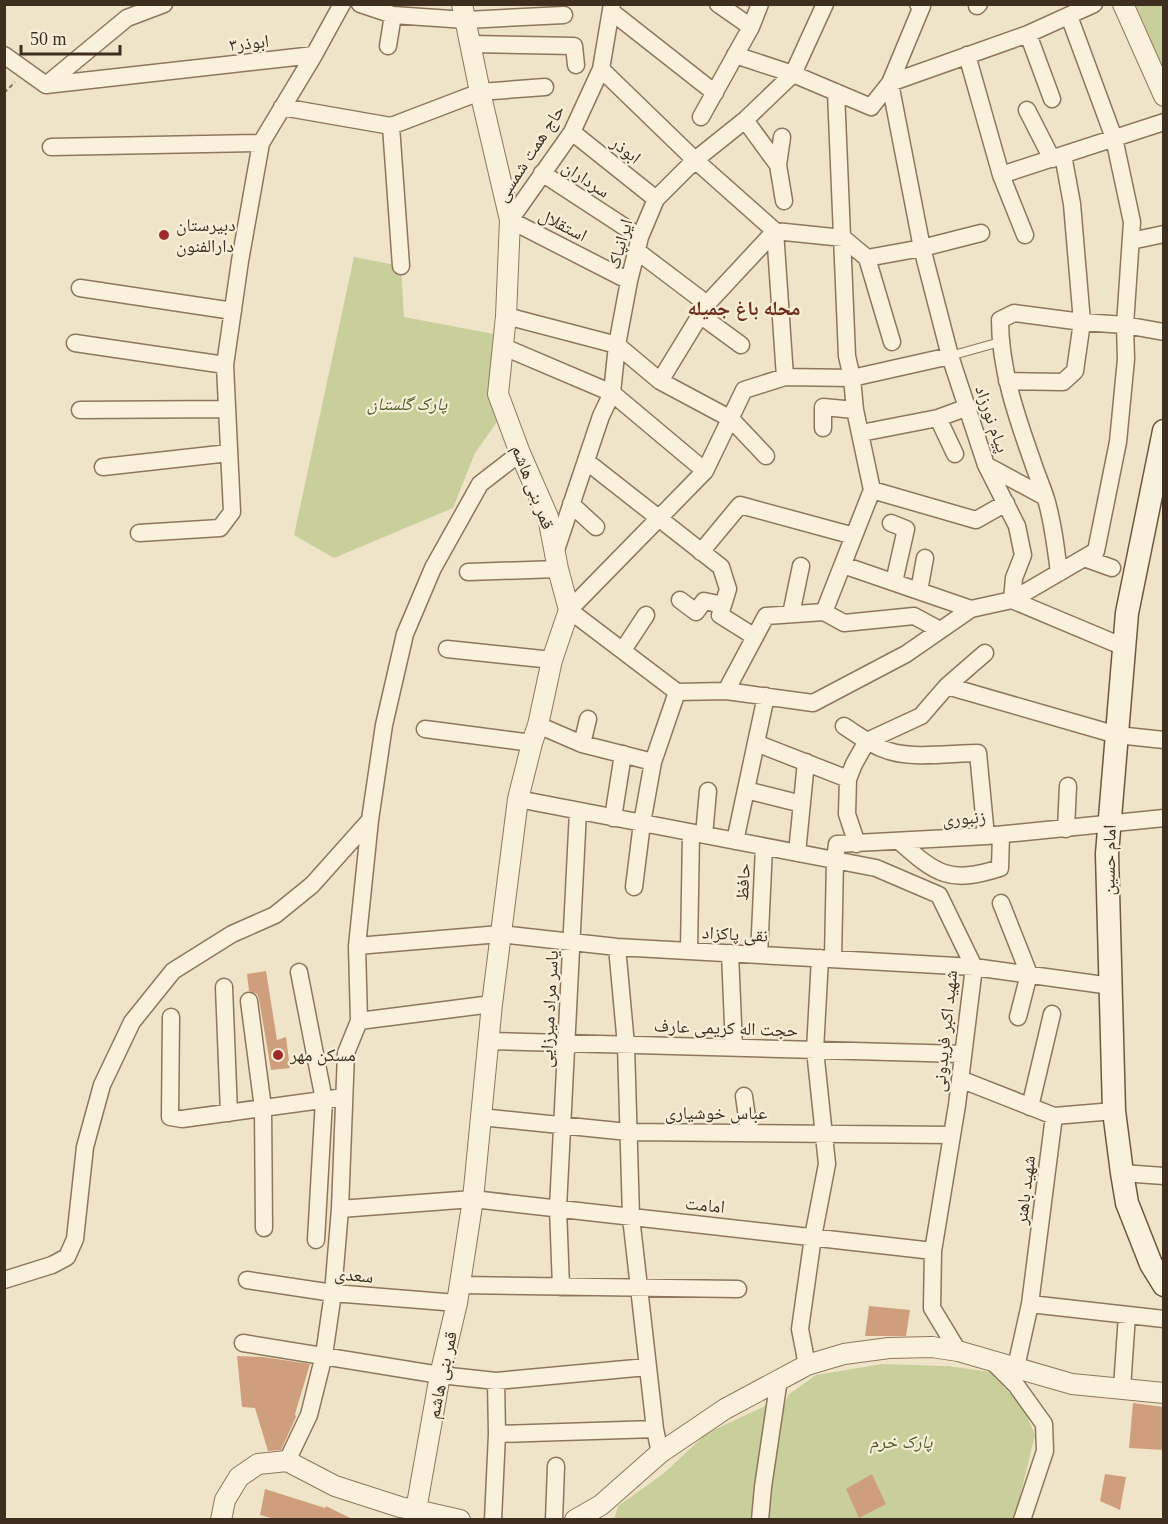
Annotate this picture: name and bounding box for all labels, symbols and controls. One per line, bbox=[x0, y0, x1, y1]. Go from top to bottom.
scale bar bbox=[21, 18, 120, 56]
text: 50 m bbox=[30, 29, 67, 49]
street label: ابوذر۳ bbox=[228, 31, 270, 56]
street label: حاج همت شمسی bbox=[491, 101, 570, 206]
street label: ابوذر bbox=[606, 132, 645, 168]
street label: سرداران bbox=[558, 156, 614, 203]
street label: استقلال bbox=[535, 204, 590, 246]
place label: دبیرستان دارالفنون bbox=[176, 215, 236, 257]
street label: ایرانپاک bbox=[603, 217, 638, 272]
marker: دبیرستان دارالفنون bbox=[157, 228, 171, 242]
district label: محله باغ‌ جمیله bbox=[688, 297, 800, 321]
street label: پیام نورزاد bbox=[969, 383, 1013, 456]
park label: پارک گلستان bbox=[367, 394, 448, 415]
street label: قمر بنی هاشم bbox=[506, 442, 558, 533]
street label: زنبوری bbox=[942, 806, 987, 830]
street label: امام حسین bbox=[1098, 824, 1122, 896]
street label: حافظ bbox=[732, 863, 754, 901]
street label: نقی پاکزاد bbox=[701, 922, 769, 947]
street label: یاسر مراد میرزایی bbox=[536, 950, 563, 1068]
street label: شهید اکبر فریدونی bbox=[929, 969, 962, 1093]
street label: حجت اله کریمی عارف bbox=[653, 1015, 799, 1042]
place label: مسکن مهر bbox=[289, 1045, 356, 1066]
marker: مسکن مهر bbox=[271, 1048, 285, 1062]
street label: عباس خوشیاری bbox=[665, 1103, 767, 1124]
street label: شهید باهنر bbox=[1011, 1154, 1040, 1227]
street label: امامت bbox=[684, 1193, 726, 1217]
street label: سعدی bbox=[334, 1263, 374, 1288]
street label: قمر بنی هاشم bbox=[423, 1329, 463, 1421]
park label: پارک خرم bbox=[870, 1432, 933, 1454]

